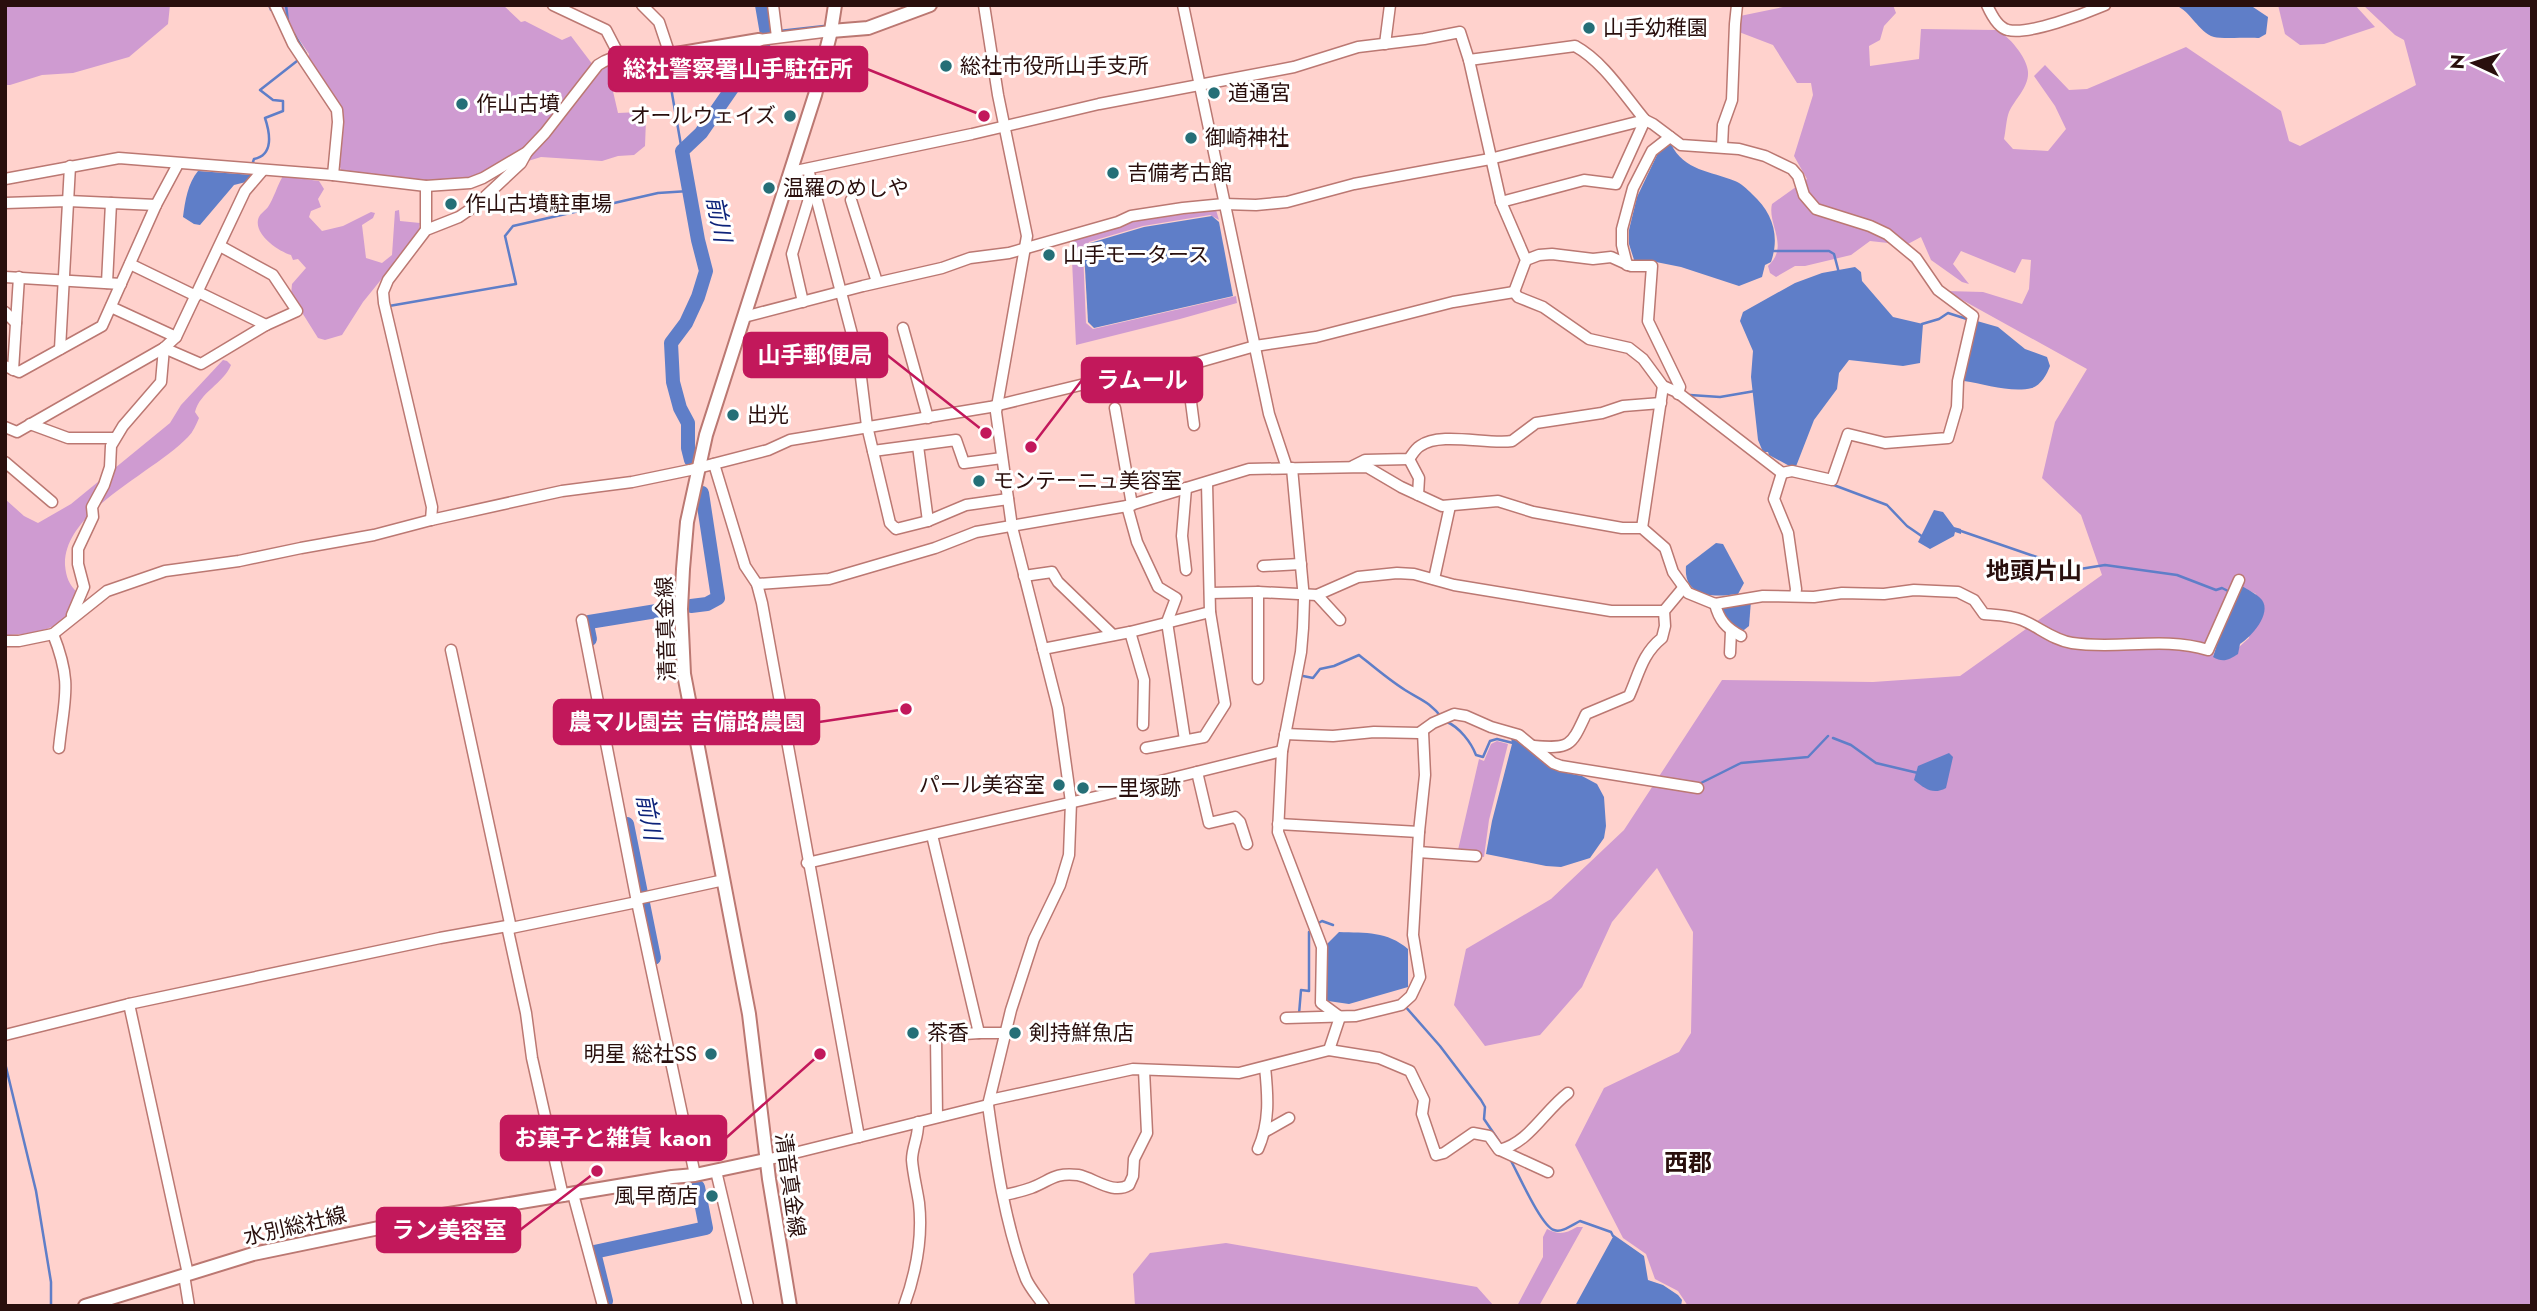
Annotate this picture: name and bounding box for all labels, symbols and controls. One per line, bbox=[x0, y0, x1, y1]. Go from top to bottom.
place label: 山手幼稚園 bbox=[1603, 13, 1708, 43]
marker: 山手幼稚園 bbox=[1581, 20, 1597, 36]
north arrow bbox=[2439, 28, 2509, 98]
callout: 総社警察署山手駐在所 bbox=[609, 47, 867, 91]
place label: 総社市役所山手支所 bbox=[960, 51, 1149, 81]
text: 総社警察署山手駐在所 bbox=[623, 52, 853, 86]
text: N bbox=[2444, 53, 2472, 70]
marker: 総社市役所山手支所 bbox=[938, 58, 954, 74]
place label: 道通宮 bbox=[1228, 78, 1291, 108]
marker: 道通宮 bbox=[1206, 85, 1222, 101]
place label: 作山古墳 bbox=[476, 89, 560, 119]
marker: 作山古墳 bbox=[454, 96, 470, 112]
place label: オールウェイズ bbox=[630, 101, 776, 131]
marker: オールウェイズ bbox=[782, 108, 798, 124]
place label: 御崎神社 bbox=[1205, 123, 1289, 153]
marker: 御崎神社 bbox=[1183, 130, 1199, 146]
place label: 吉備考古館 bbox=[1127, 158, 1232, 188]
marker: 吉備考古館 bbox=[1105, 165, 1121, 181]
place label: 温羅のめしや bbox=[783, 173, 909, 203]
marker: 温羅のめしや bbox=[761, 180, 777, 196]
place label: 作山古墳駐車場 bbox=[465, 189, 612, 219]
water label: 前川 bbox=[698, 193, 741, 248]
marker: 作山古墳駐車場 bbox=[443, 196, 459, 212]
place label: 山手モータース bbox=[1063, 240, 1209, 270]
marker: 山手モータース bbox=[1041, 247, 1057, 263]
callout: 山手郵便局 bbox=[744, 333, 887, 377]
text: 山手郵便局 bbox=[758, 338, 873, 372]
callout: ラムール bbox=[1082, 358, 1202, 402]
text: ラムール bbox=[1096, 363, 1188, 397]
place label: 出光 bbox=[747, 400, 789, 430]
marker: 出光 bbox=[725, 407, 741, 423]
place label: モンテーニュ美容室 bbox=[993, 466, 1182, 496]
marker: モンテーニュ美容室 bbox=[971, 473, 987, 489]
district label: 地頭片山 bbox=[1986, 553, 2082, 588]
street label: 清音真金線 bbox=[649, 576, 683, 682]
callout: 農マル園芸 吉備路農園 bbox=[554, 700, 819, 744]
text: 農マル園芸 吉備路農園 bbox=[569, 705, 805, 739]
place label: パール美容室 bbox=[919, 770, 1045, 800]
place label: 一里塚跡 bbox=[1097, 773, 1181, 803]
marker: パール美容室 bbox=[1051, 777, 1067, 793]
marker: 一里塚跡 bbox=[1075, 780, 1091, 796]
water label: 前川 bbox=[628, 791, 671, 846]
place label: 茶香 bbox=[927, 1018, 969, 1048]
place label: 剣持鮮魚店 bbox=[1029, 1018, 1134, 1048]
marker: 茶香 bbox=[905, 1025, 921, 1041]
marker: 剣持鮮魚店 bbox=[1007, 1025, 1023, 1041]
place label: 明星 総社SS bbox=[584, 1039, 697, 1069]
marker: 明星 総社SS bbox=[703, 1046, 719, 1062]
callout: お菓子と雑貨 kaon bbox=[501, 1116, 726, 1160]
text: お菓子と雑貨 kaon bbox=[514, 1121, 712, 1155]
street label: 清音真金線 bbox=[768, 1131, 812, 1239]
district label: 西郡 bbox=[1664, 1145, 1712, 1180]
place label: 風早商店 bbox=[614, 1181, 698, 1211]
marker: 風早商店 bbox=[704, 1188, 720, 1204]
street label: 水別総社線 bbox=[240, 1200, 350, 1252]
callout: ラン美容室 bbox=[377, 1208, 520, 1252]
text: ラン美容室 bbox=[392, 1213, 507, 1247]

